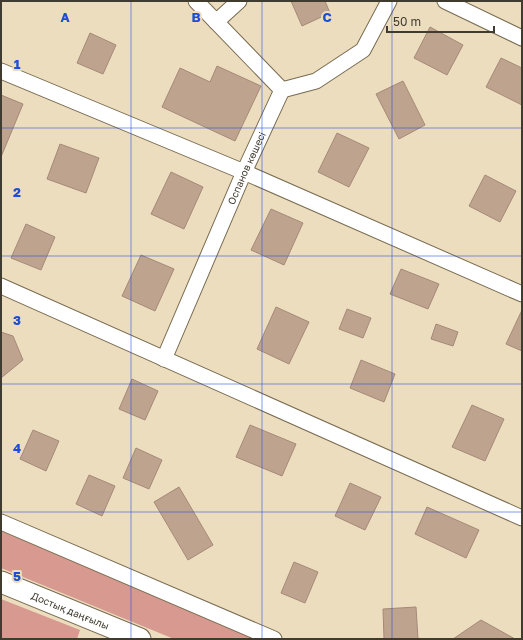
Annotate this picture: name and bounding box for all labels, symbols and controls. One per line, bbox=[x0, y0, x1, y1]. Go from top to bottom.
scale bar bbox=[387, 8, 494, 34]
text: A bbox=[60, 9, 70, 25]
text: B bbox=[191, 9, 201, 25]
text: C bbox=[322, 9, 332, 25]
text: 50 m bbox=[393, 14, 421, 29]
text: 1 bbox=[14, 56, 21, 72]
street label: Оспанов көшесі bbox=[225, 130, 268, 206]
text: 2 bbox=[13, 184, 21, 200]
text: 3 bbox=[13, 312, 21, 328]
text: 4 bbox=[13, 440, 21, 456]
text: 5 bbox=[13, 568, 21, 584]
street label: Достық даңғылы bbox=[30, 589, 111, 632]

